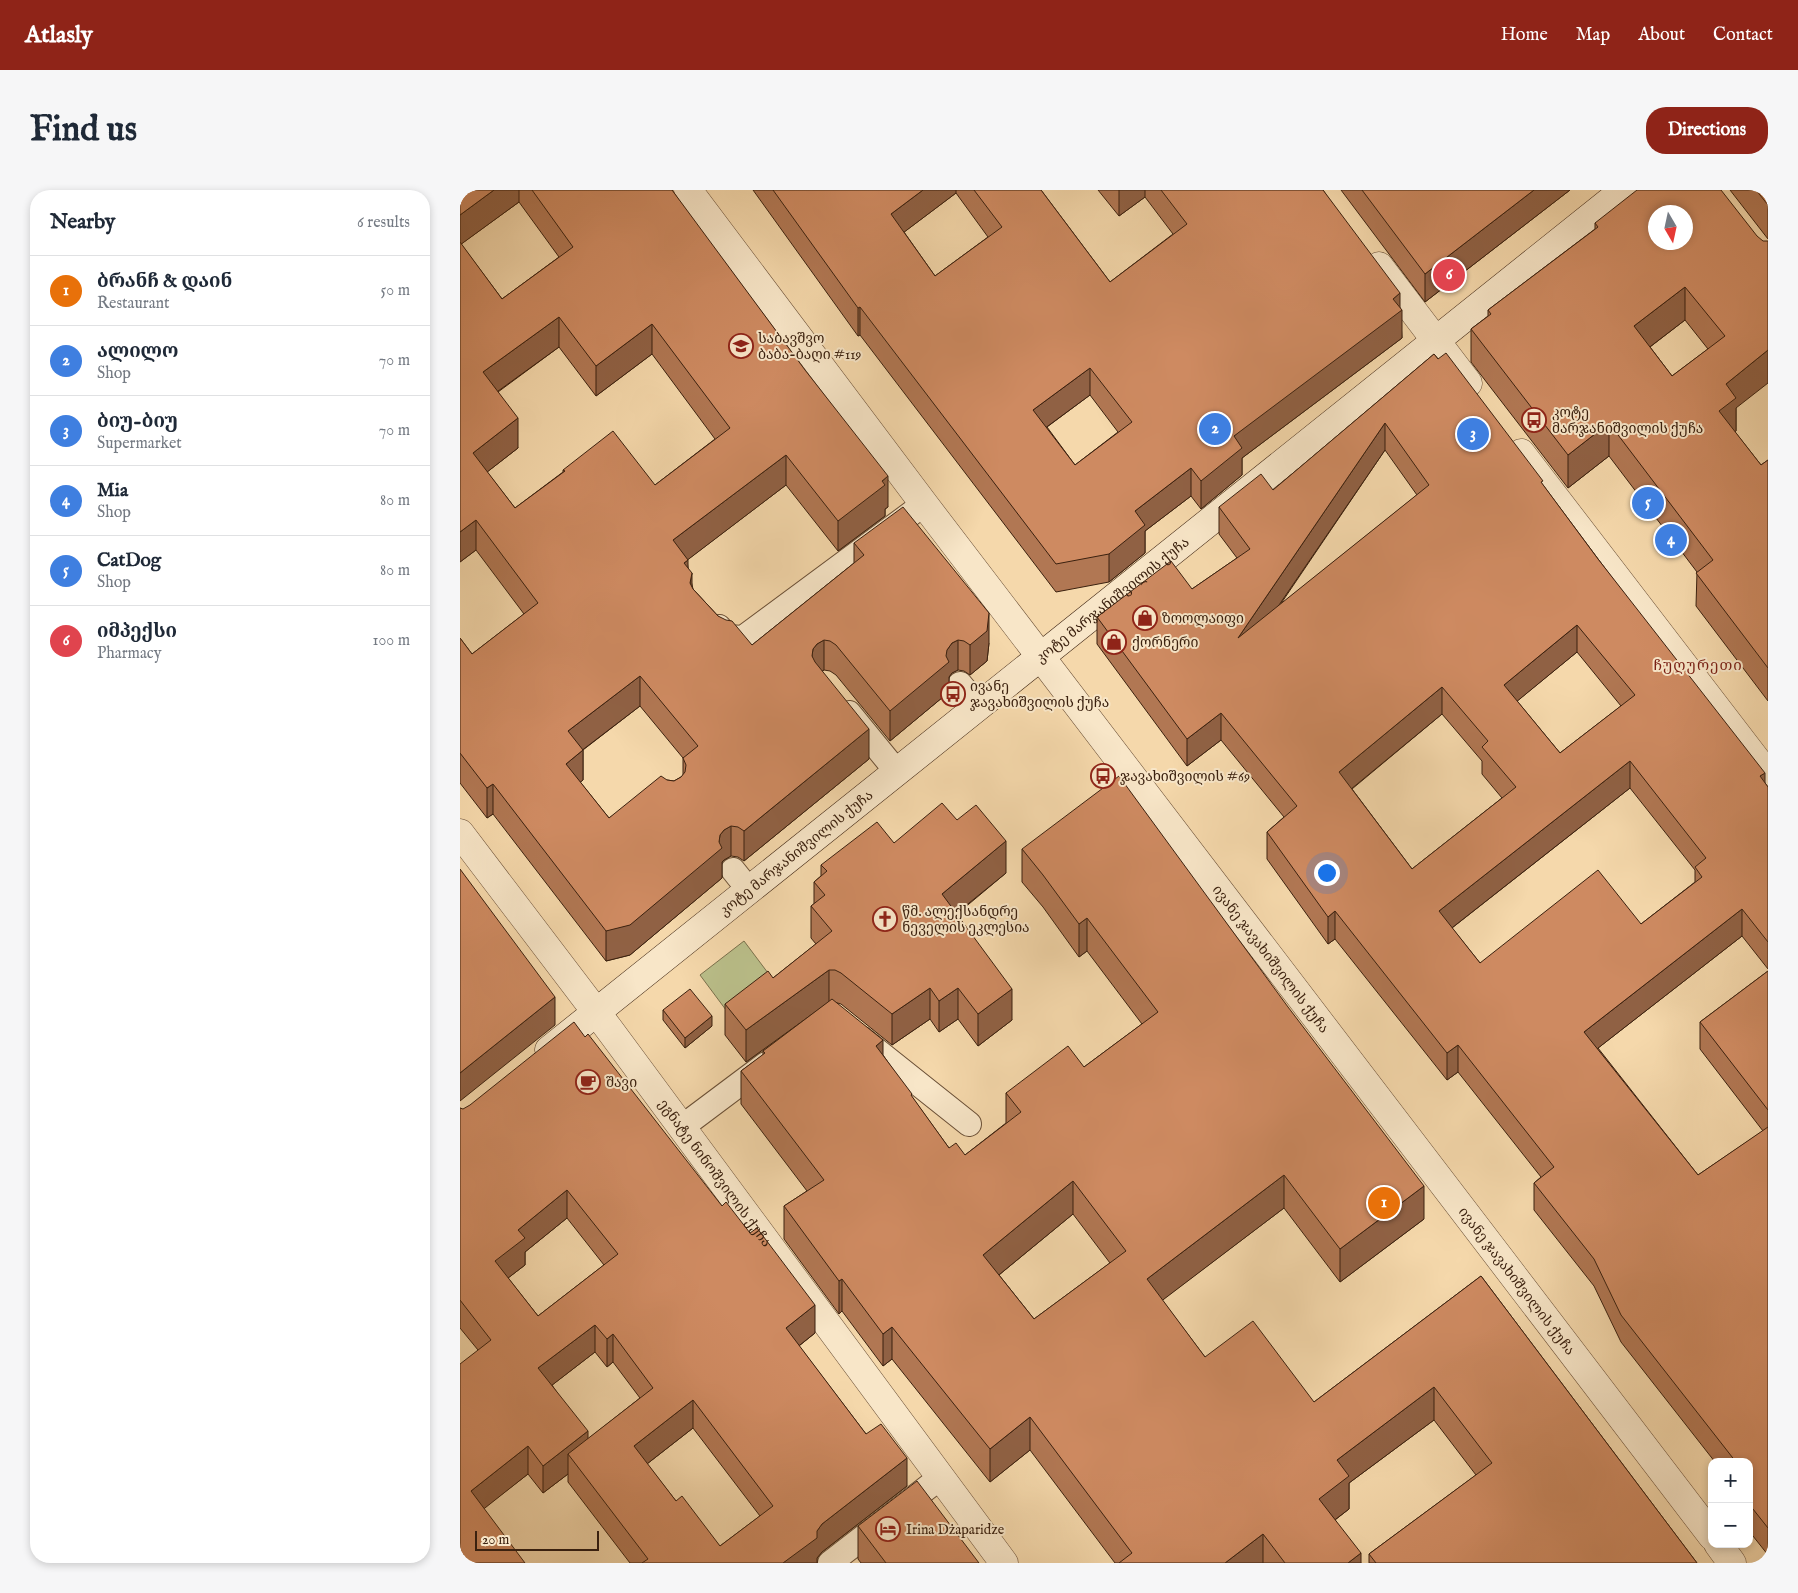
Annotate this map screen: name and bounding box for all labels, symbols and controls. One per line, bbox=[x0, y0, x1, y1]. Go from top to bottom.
text: Atlasly bbox=[25, 20, 93, 51]
text: Home bbox=[1501, 24, 1548, 47]
text: Map bbox=[1576, 24, 1610, 47]
text: About bbox=[1638, 24, 1685, 47]
text: Contact bbox=[1713, 24, 1773, 47]
button: Directions bbox=[1646, 107, 1768, 154]
text: Find us bbox=[30, 108, 137, 153]
north arrow bbox=[1648, 205, 1693, 250]
text: Nearby bbox=[50, 209, 115, 236]
text: 6 results bbox=[357, 213, 410, 233]
pin: 6 bbox=[1433, 256, 1465, 294]
text: ბრანჩ & დაინ bbox=[97, 270, 232, 294]
text: 1 bbox=[63, 281, 69, 301]
text: 50 m bbox=[381, 281, 410, 301]
text: Restaurant bbox=[97, 294, 170, 314]
place label: საბავშვო ბაბა-ბაღი #119 bbox=[758, 330, 861, 364]
school or university icon: საბავშვო ბაბა-ბაღი #119 bbox=[728, 333, 754, 359]
text: ალილო bbox=[97, 340, 178, 364]
text: 2 bbox=[62, 351, 70, 371]
text: 70 m bbox=[379, 351, 410, 371]
text: Shop bbox=[97, 364, 131, 384]
place label: კოტე მარჯანიშვილის ქუჩა bbox=[1552, 404, 1703, 438]
bus stop icon: კოტე მარჯანიშვილის ქუჩა bbox=[1521, 407, 1547, 433]
text: ბიუ-ბიუ bbox=[97, 410, 178, 434]
pin: 2 bbox=[1199, 410, 1231, 448]
pin: 3 bbox=[1457, 415, 1489, 453]
text: 3 bbox=[63, 421, 69, 441]
text: 70 m bbox=[379, 421, 410, 441]
text: Supermarket bbox=[97, 434, 182, 454]
text: Mia bbox=[97, 479, 128, 503]
pin: 5 bbox=[1632, 484, 1664, 522]
text: 4 bbox=[62, 491, 70, 511]
text: 80 m bbox=[380, 491, 410, 511]
text: Shop bbox=[97, 503, 131, 523]
pin: 4 bbox=[1655, 521, 1687, 559]
street label: კოტე მარჯანიშვილის ქუჩა bbox=[1032, 533, 1193, 667]
text: CatDog bbox=[97, 549, 161, 573]
text: 5 bbox=[63, 561, 69, 581]
text: 80 m bbox=[380, 561, 410, 581]
text: Shop bbox=[97, 573, 131, 593]
shop icon: ზოოლაიფი bbox=[1132, 605, 1158, 631]
place label: ზოოლაიფი bbox=[1162, 610, 1244, 628]
text: იმპექსი bbox=[97, 620, 177, 644]
shop icon: ქორნერი bbox=[1101, 629, 1127, 655]
text: 6 bbox=[63, 631, 69, 651]
text: 100 m bbox=[373, 631, 410, 651]
place label: ქორნერი bbox=[1132, 634, 1198, 652]
text: Pharmacy bbox=[97, 644, 162, 664]
district label: ჩუღურეთი bbox=[1653, 656, 1743, 675]
place label: ივანე ჯავახიშვილის ქუჩა bbox=[970, 678, 1109, 712]
bus stop icon: ივანე ჯავახიშვილის ქუჩა bbox=[940, 681, 966, 707]
bus stop icon: ჯავახიშვილის #69 bbox=[1090, 763, 1116, 789]
place label: ჯავახიშვილის #69 bbox=[1120, 768, 1250, 786]
street label: კოტე მარჯანიშვილის ქუჩა bbox=[716, 786, 877, 920]
your location bbox=[1314, 860, 1340, 886]
street label: ივანე ჯავახიშვილის ქუჩა bbox=[1208, 882, 1333, 1037]
place label: წმ. ალექსანდრე ნეველის ეკლესია bbox=[902, 903, 1030, 937]
church icon: წმ. ალექსანდრე ნეველის ეკლესია bbox=[872, 906, 898, 932]
cafe icon: შავი bbox=[575, 1069, 601, 1095]
place label: შავი bbox=[606, 1074, 637, 1092]
street label: ეგნატე ნინოშვილის ქუჩა bbox=[654, 1096, 775, 1251]
pin: 1 bbox=[1368, 1184, 1400, 1222]
street label: ივანე ჯავახიშვილის ქუჩა bbox=[1454, 1204, 1579, 1359]
map controls bbox=[1708, 1458, 1753, 1548]
button: + bbox=[1708, 1458, 1753, 1503]
button: − bbox=[1708, 1503, 1753, 1548]
hotel icon: Irina Dżaparidze bbox=[875, 1516, 901, 1542]
place label: Irina Dżaparidze bbox=[906, 1521, 1005, 1539]
scale bar bbox=[475, 1528, 599, 1551]
text: 20 m bbox=[482, 1531, 509, 1549]

